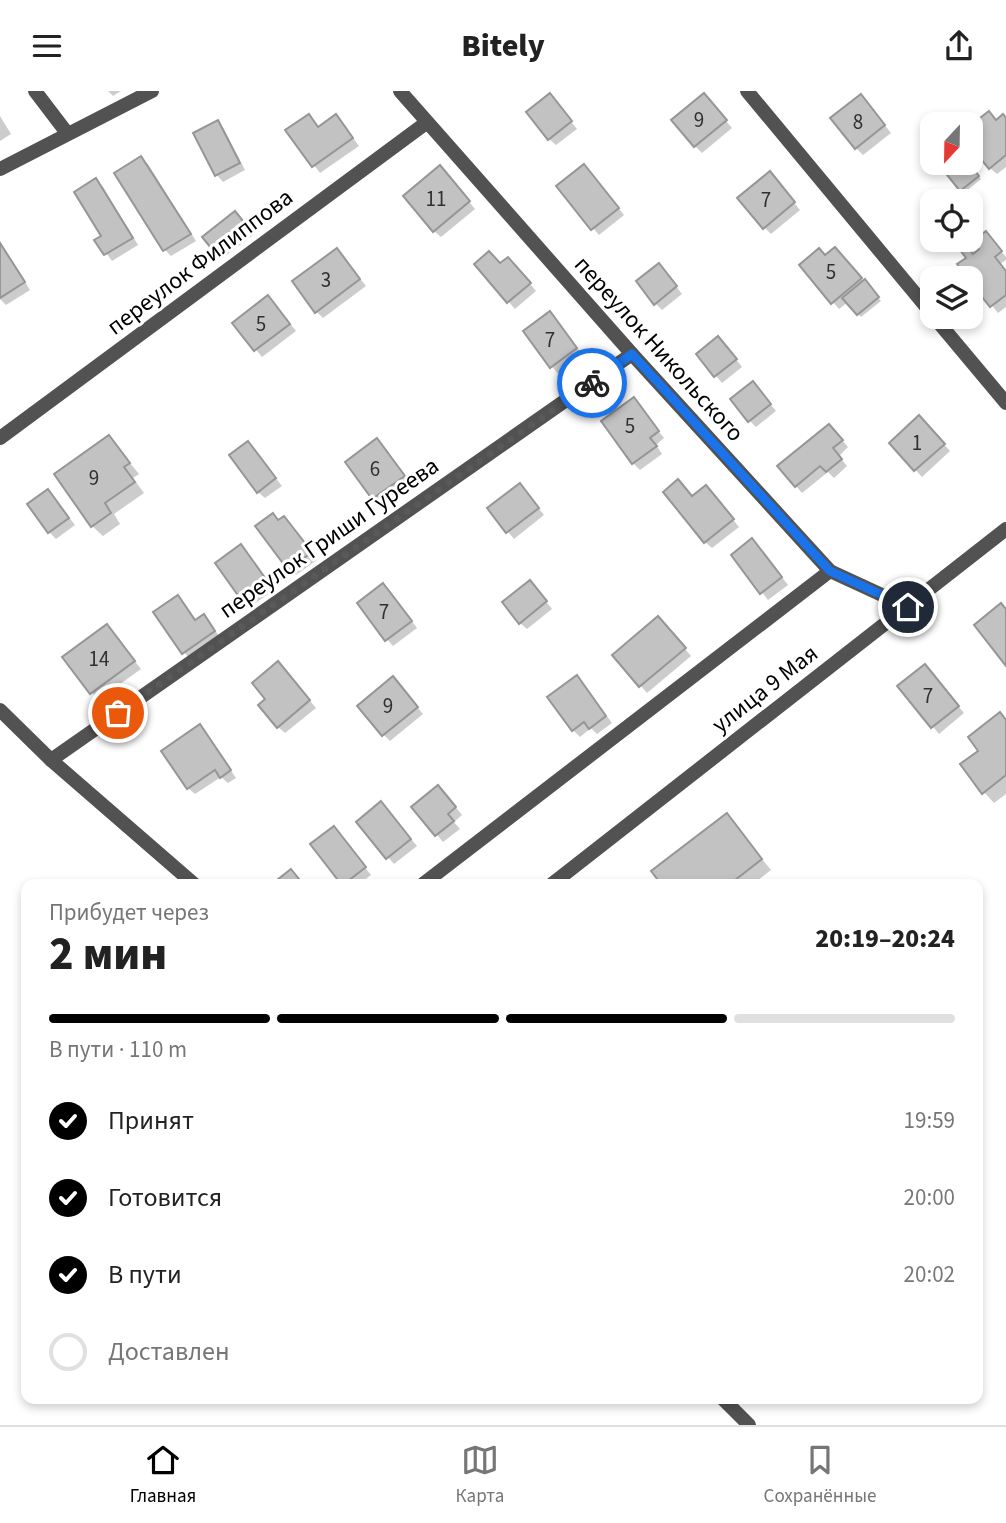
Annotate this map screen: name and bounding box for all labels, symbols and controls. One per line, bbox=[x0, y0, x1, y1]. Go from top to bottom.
text: Bitely bbox=[461, 23, 545, 69]
icon: menu bbox=[28, 27, 66, 65]
icon: share bbox=[940, 27, 978, 65]
house number: 9 bbox=[694, 105, 704, 135]
house number: 8 bbox=[853, 107, 863, 137]
north arrow bbox=[920, 112, 984, 175]
map controls bbox=[920, 112, 983, 329]
street label: переулок Филиппова bbox=[100, 180, 300, 344]
house number: 11 bbox=[426, 184, 446, 214]
house number: 7 bbox=[761, 185, 771, 215]
button: locate bbox=[920, 189, 983, 252]
street label: переулок Никольского bbox=[566, 248, 752, 450]
house number: 5 bbox=[826, 257, 836, 287]
house number: 3 bbox=[321, 265, 331, 295]
button: layers bbox=[920, 266, 983, 329]
house number: 5 bbox=[256, 309, 266, 339]
house number: 7 bbox=[545, 325, 555, 355]
courier bbox=[557, 348, 627, 418]
icon: bike bbox=[573, 364, 611, 402]
house number: 5 bbox=[625, 411, 635, 441]
house number: 1 bbox=[912, 428, 922, 458]
street label: переулок Гриши Гуреева bbox=[212, 449, 446, 627]
house number: 6 bbox=[370, 454, 380, 484]
house number: 9 bbox=[89, 463, 99, 493]
pin bbox=[878, 577, 938, 637]
icon: home bbox=[889, 588, 927, 626]
house number: 7 bbox=[379, 597, 389, 627]
street label: улица 9 Мая bbox=[704, 636, 826, 742]
house number: 14 bbox=[89, 644, 109, 674]
house number: 7 bbox=[923, 681, 933, 711]
pin bbox=[88, 683, 148, 743]
house number: 9 bbox=[383, 691, 393, 721]
icon: bag bbox=[99, 694, 137, 732]
text: Прибудет через bbox=[49, 896, 209, 929]
text: 20:19–20:24 bbox=[815, 920, 955, 957]
text: 2 мин bbox=[49, 922, 167, 987]
text: В пути · 110 m bbox=[49, 1033, 187, 1066]
icon: check bbox=[49, 1102, 87, 1140]
text: Принят bbox=[108, 1102, 194, 1139]
text: 19:59 bbox=[904, 1104, 955, 1137]
icon: check bbox=[49, 1179, 87, 1217]
text: Готовится bbox=[108, 1179, 222, 1216]
text: 20:00 bbox=[904, 1181, 955, 1214]
icon: check bbox=[49, 1256, 87, 1294]
text: В пути bbox=[108, 1256, 182, 1293]
text: 20:02 bbox=[904, 1258, 955, 1291]
text: Доставлен bbox=[108, 1333, 230, 1370]
tab: Главная bbox=[130, 1441, 196, 1510]
tab: Карта bbox=[456, 1441, 504, 1510]
tab: Сохранённые bbox=[764, 1441, 876, 1510]

